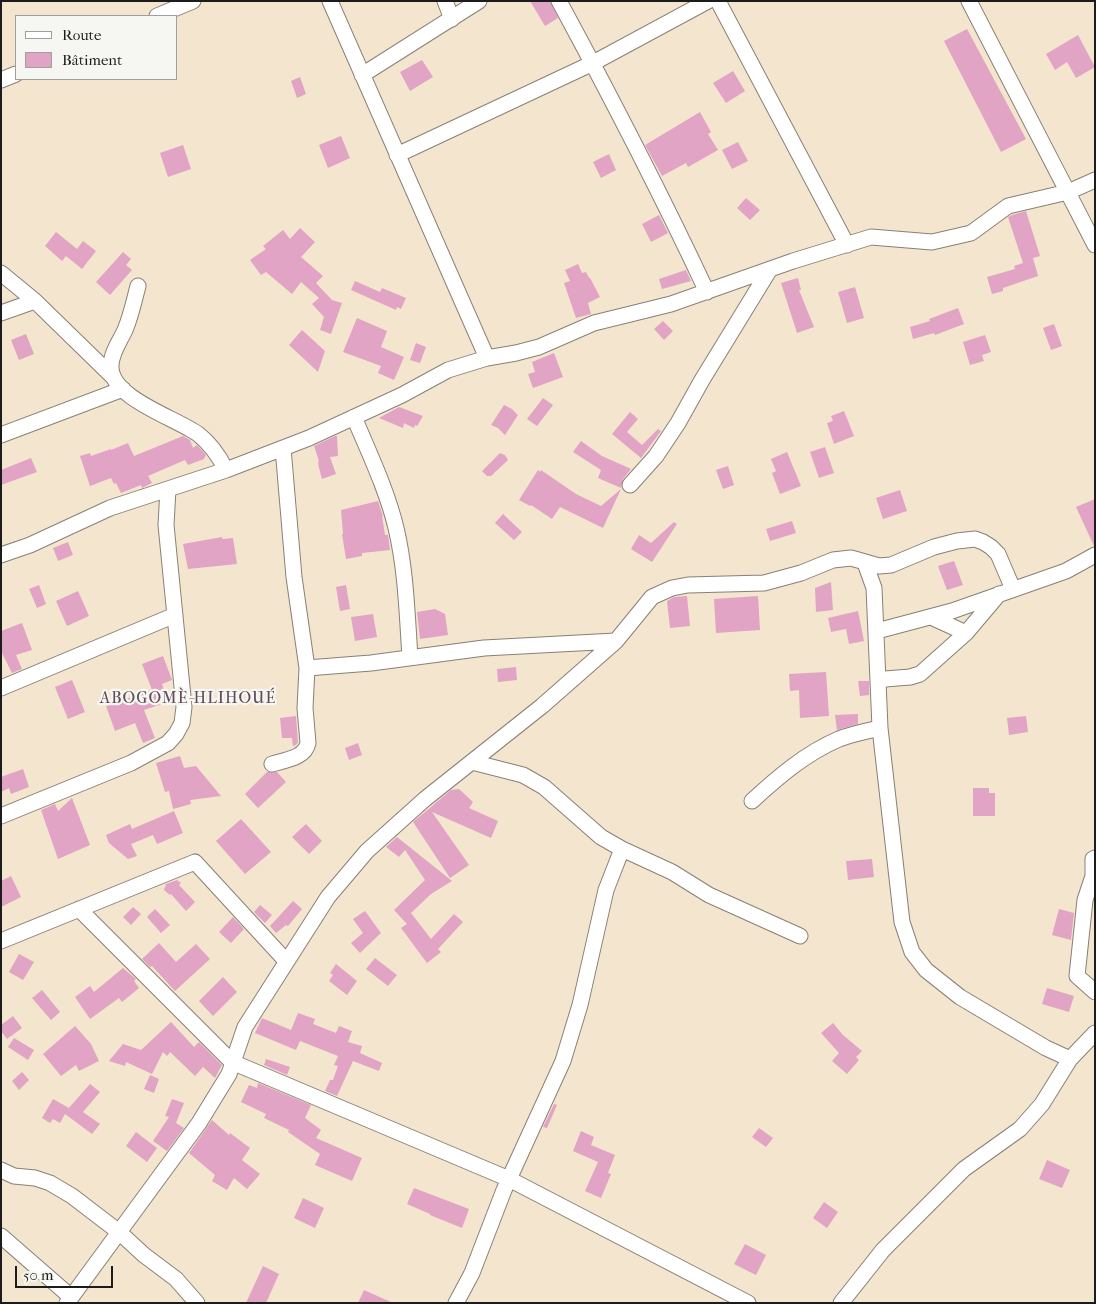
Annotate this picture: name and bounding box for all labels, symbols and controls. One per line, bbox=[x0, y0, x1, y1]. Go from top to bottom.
legend bbox=[15, 15, 178, 80]
text: Route bbox=[62, 26, 101, 44]
text: Bâtiment bbox=[62, 51, 122, 69]
district label: ABOGOMÈ-HLIHOUÉ bbox=[98, 689, 278, 709]
scale bar bbox=[18, 1256, 115, 1288]
text: 50 m bbox=[23, 1266, 53, 1284]

